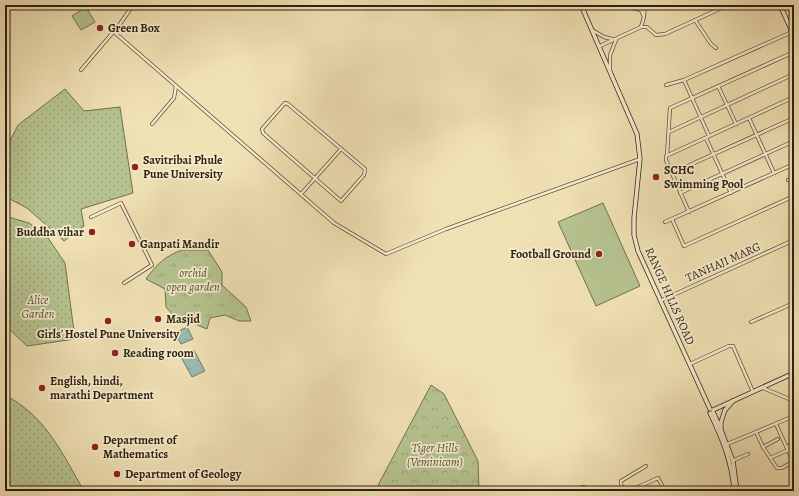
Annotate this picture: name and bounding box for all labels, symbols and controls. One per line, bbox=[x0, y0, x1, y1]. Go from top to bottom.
place label: Green Box bbox=[108, 20, 160, 36]
marker: Green Box bbox=[95, 23, 105, 33]
place label: Savitribai Phule Pune University bbox=[143, 152, 223, 182]
marker: Savitribai Phule Pune University bbox=[130, 162, 140, 172]
place label: SCHC Swimming Pool bbox=[664, 162, 744, 192]
marker: SCHC Swimming Pool bbox=[651, 172, 661, 182]
place label: Buddha vihar bbox=[16, 224, 84, 240]
marker: Buddha vihar bbox=[87, 227, 97, 237]
place label: Ganpati Mandir bbox=[140, 236, 220, 252]
street label: TANHAJI MARG bbox=[683, 238, 763, 286]
marker: Ganpati Mandir bbox=[127, 239, 137, 249]
street label: RANGE HILLS ROAD bbox=[641, 245, 699, 347]
place label: Football Ground bbox=[510, 246, 592, 262]
marker: Football Ground bbox=[594, 249, 604, 259]
park label: orchid open garden bbox=[166, 265, 220, 295]
park label: Alice Garden bbox=[22, 292, 54, 322]
place label: Masjid bbox=[166, 311, 200, 327]
marker: Masjid bbox=[153, 314, 163, 324]
marker: Girls' Hostel Pune University bbox=[103, 316, 113, 326]
place label: Girls' Hostel Pune University bbox=[37, 326, 179, 342]
place label: Reading room bbox=[123, 345, 194, 361]
marker: Reading room bbox=[110, 348, 120, 358]
place label: English, hindi, marathi Department bbox=[50, 373, 154, 403]
marker: English, hindi, marathi Department bbox=[37, 383, 47, 393]
place label: Department of Mathematics bbox=[103, 432, 179, 462]
park label: Tiger Hills (Veminicom) bbox=[407, 440, 463, 470]
marker: Department of Mathematics bbox=[90, 442, 100, 452]
place label: Department of Geology bbox=[125, 466, 242, 482]
marker: Department of Geology bbox=[112, 469, 122, 479]

